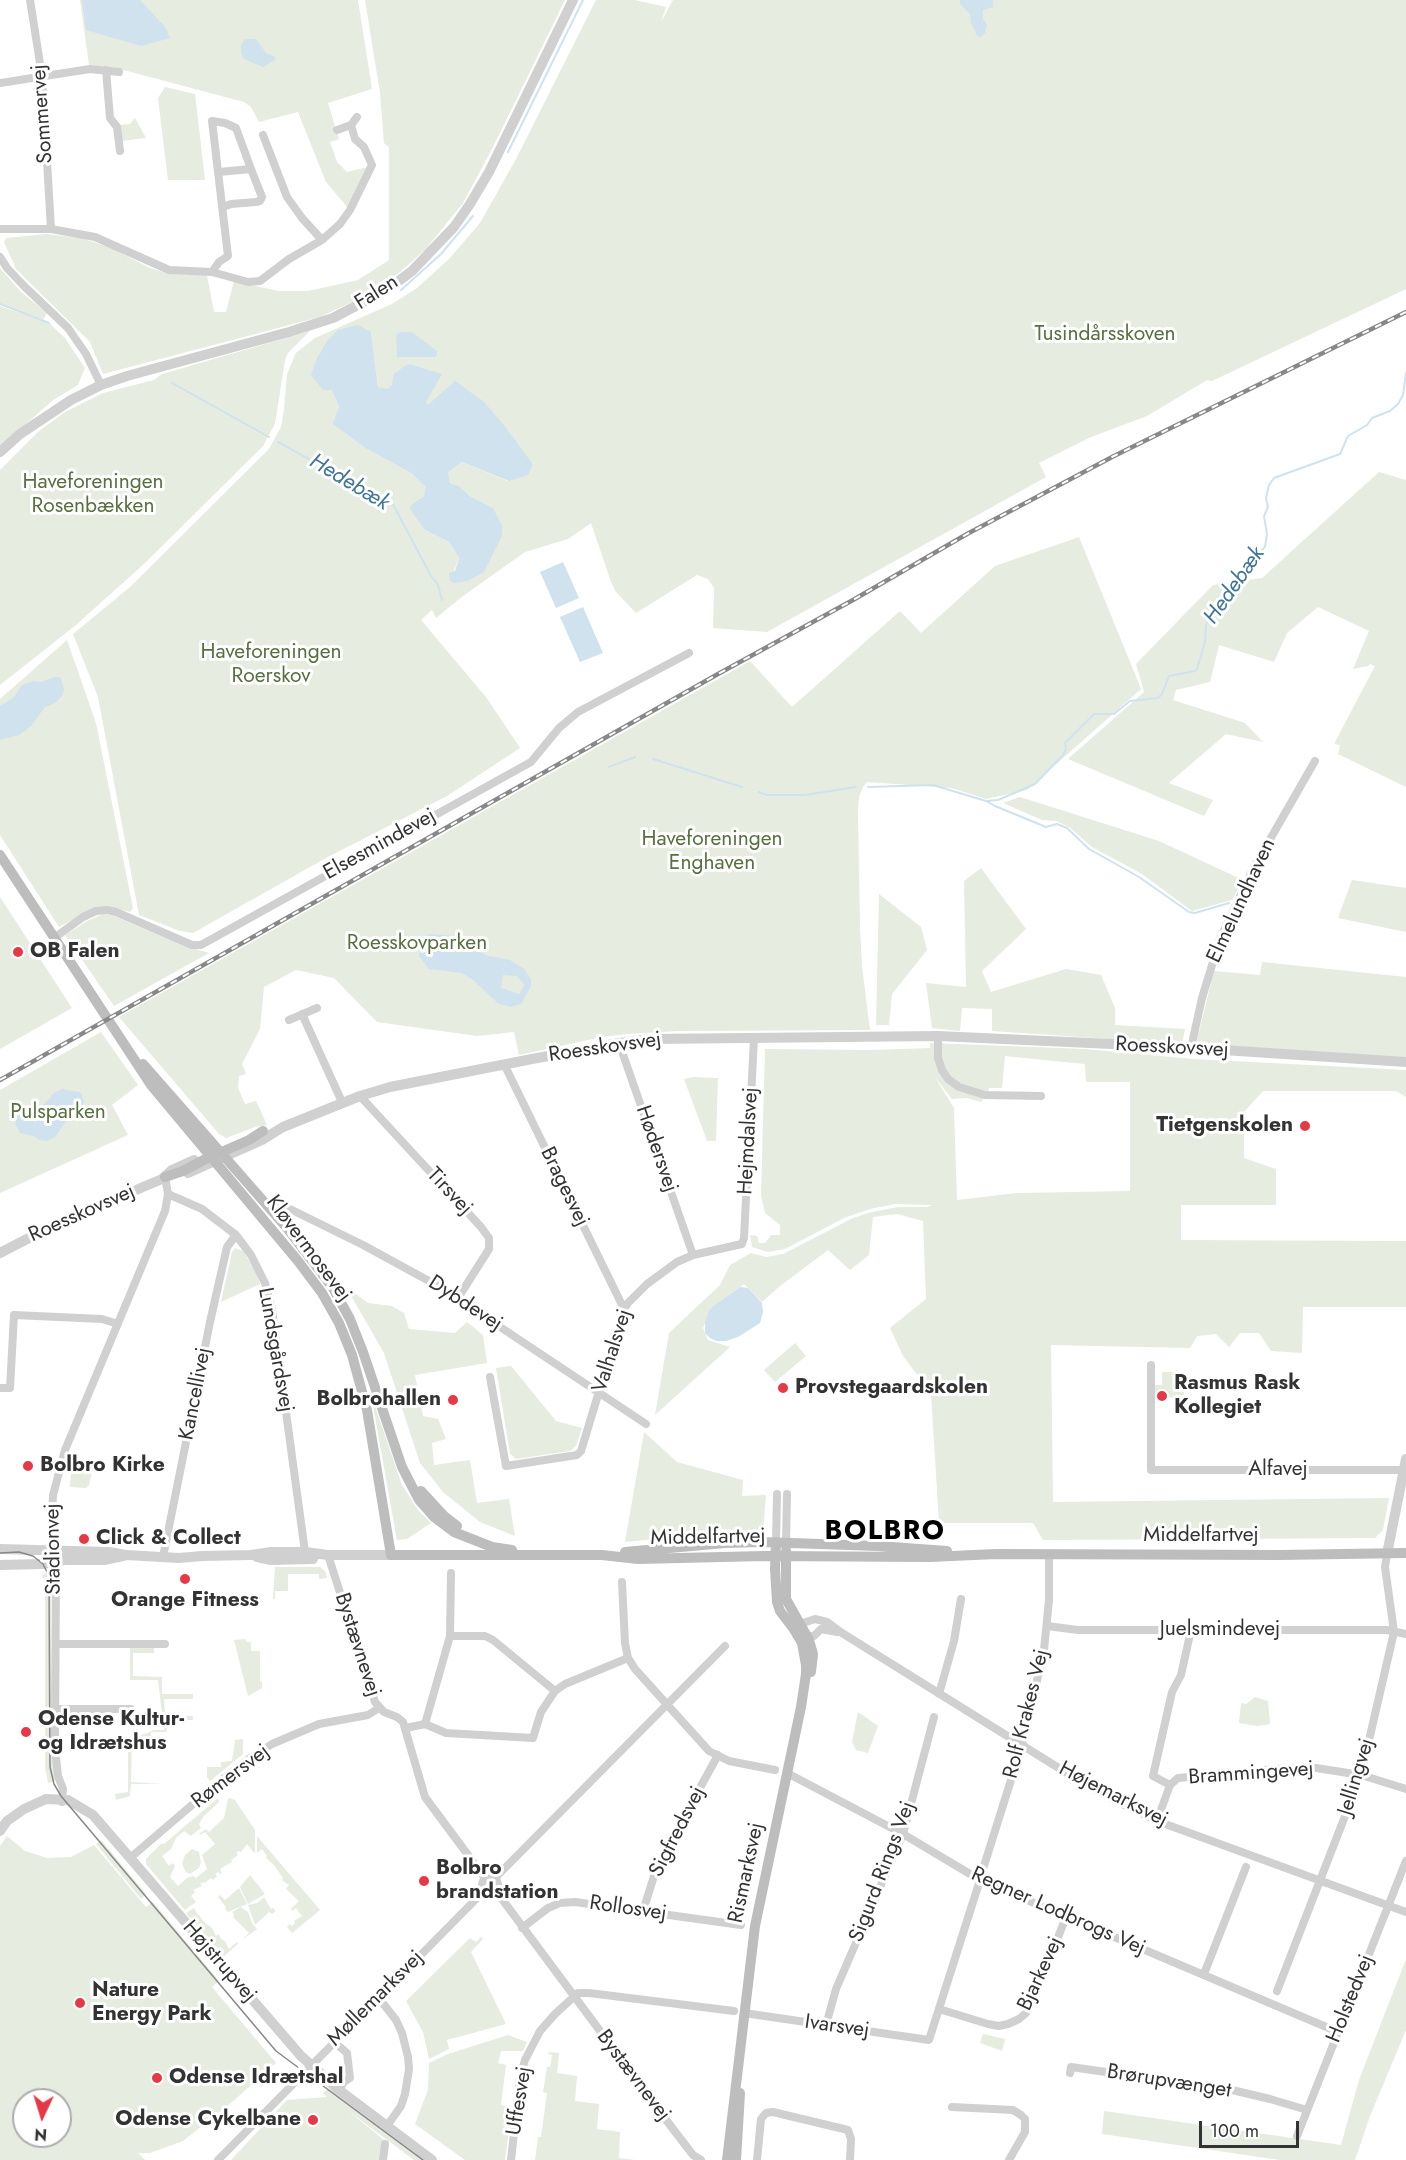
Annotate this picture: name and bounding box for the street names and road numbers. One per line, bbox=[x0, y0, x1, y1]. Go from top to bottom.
street label: Sommervej bbox=[27, 64, 59, 164]
street label: Falen bbox=[351, 270, 403, 316]
street label: Elsesmindevej bbox=[319, 804, 441, 886]
street label: Elmelundhaven bbox=[1202, 835, 1282, 967]
street label: Roesskovsvej bbox=[547, 1028, 663, 1068]
street label: Roesskovsvej bbox=[1115, 1032, 1229, 1064]
street label: Hejmdalsvej bbox=[734, 1087, 764, 1195]
street label: Hødersvej bbox=[629, 1102, 683, 1196]
street label: Bragesvej bbox=[534, 1143, 594, 1231]
street label: Tirsvej bbox=[421, 1163, 477, 1221]
street label: Roesskovsvej bbox=[25, 1179, 139, 1249]
street label: Kløvermosevej bbox=[260, 1191, 356, 1307]
street label: Dybdevej bbox=[423, 1271, 507, 1337]
street label: Lundsgårdsvej bbox=[252, 1286, 298, 1414]
street label: Valhalsvej bbox=[588, 1306, 638, 1396]
street label: Kancellivej bbox=[175, 1345, 217, 1443]
street label: Alfavej bbox=[1248, 1457, 1308, 1483]
street label: Stadionvej bbox=[41, 1503, 67, 1595]
street label: Middelfartvej bbox=[1143, 1523, 1259, 1549]
street label: Middelfartvej bbox=[650, 1524, 766, 1552]
street label: Bystævnevej bbox=[328, 1590, 386, 1700]
street label: Juelsmindevej bbox=[1160, 1617, 1280, 1643]
street label: Rolf Krakes Vej bbox=[999, 1647, 1055, 1781]
street label: Jellingvej bbox=[1333, 1736, 1381, 1818]
street label: Rømersvej bbox=[187, 1740, 275, 1814]
street label: Højemarksvej bbox=[1054, 1757, 1172, 1833]
street label: Brammingevej bbox=[1187, 1757, 1315, 1791]
street label: Sigfredsvej bbox=[645, 1783, 711, 1881]
street label: Sigurd Rings Vej bbox=[845, 1798, 921, 1946]
street label: Rismarksvej bbox=[724, 1821, 770, 1925]
street label: Regner Lodbrogs Vej bbox=[967, 1862, 1149, 1962]
street label: Rollosvej bbox=[588, 1891, 668, 1927]
street label: Højstrupvej bbox=[177, 1916, 261, 2008]
street label: Bjarkevej bbox=[1013, 1933, 1069, 2015]
street label: Møllemarksvej bbox=[323, 1946, 429, 2052]
street label: Holstedvej bbox=[1322, 1951, 1380, 2047]
street label: Ivarsvej bbox=[803, 2010, 871, 2044]
street label: Bystævnevej bbox=[591, 2025, 675, 2127]
street label: Brørupvænget bbox=[1105, 2060, 1233, 2104]
street label: Uffesvej bbox=[502, 2065, 538, 2137]

